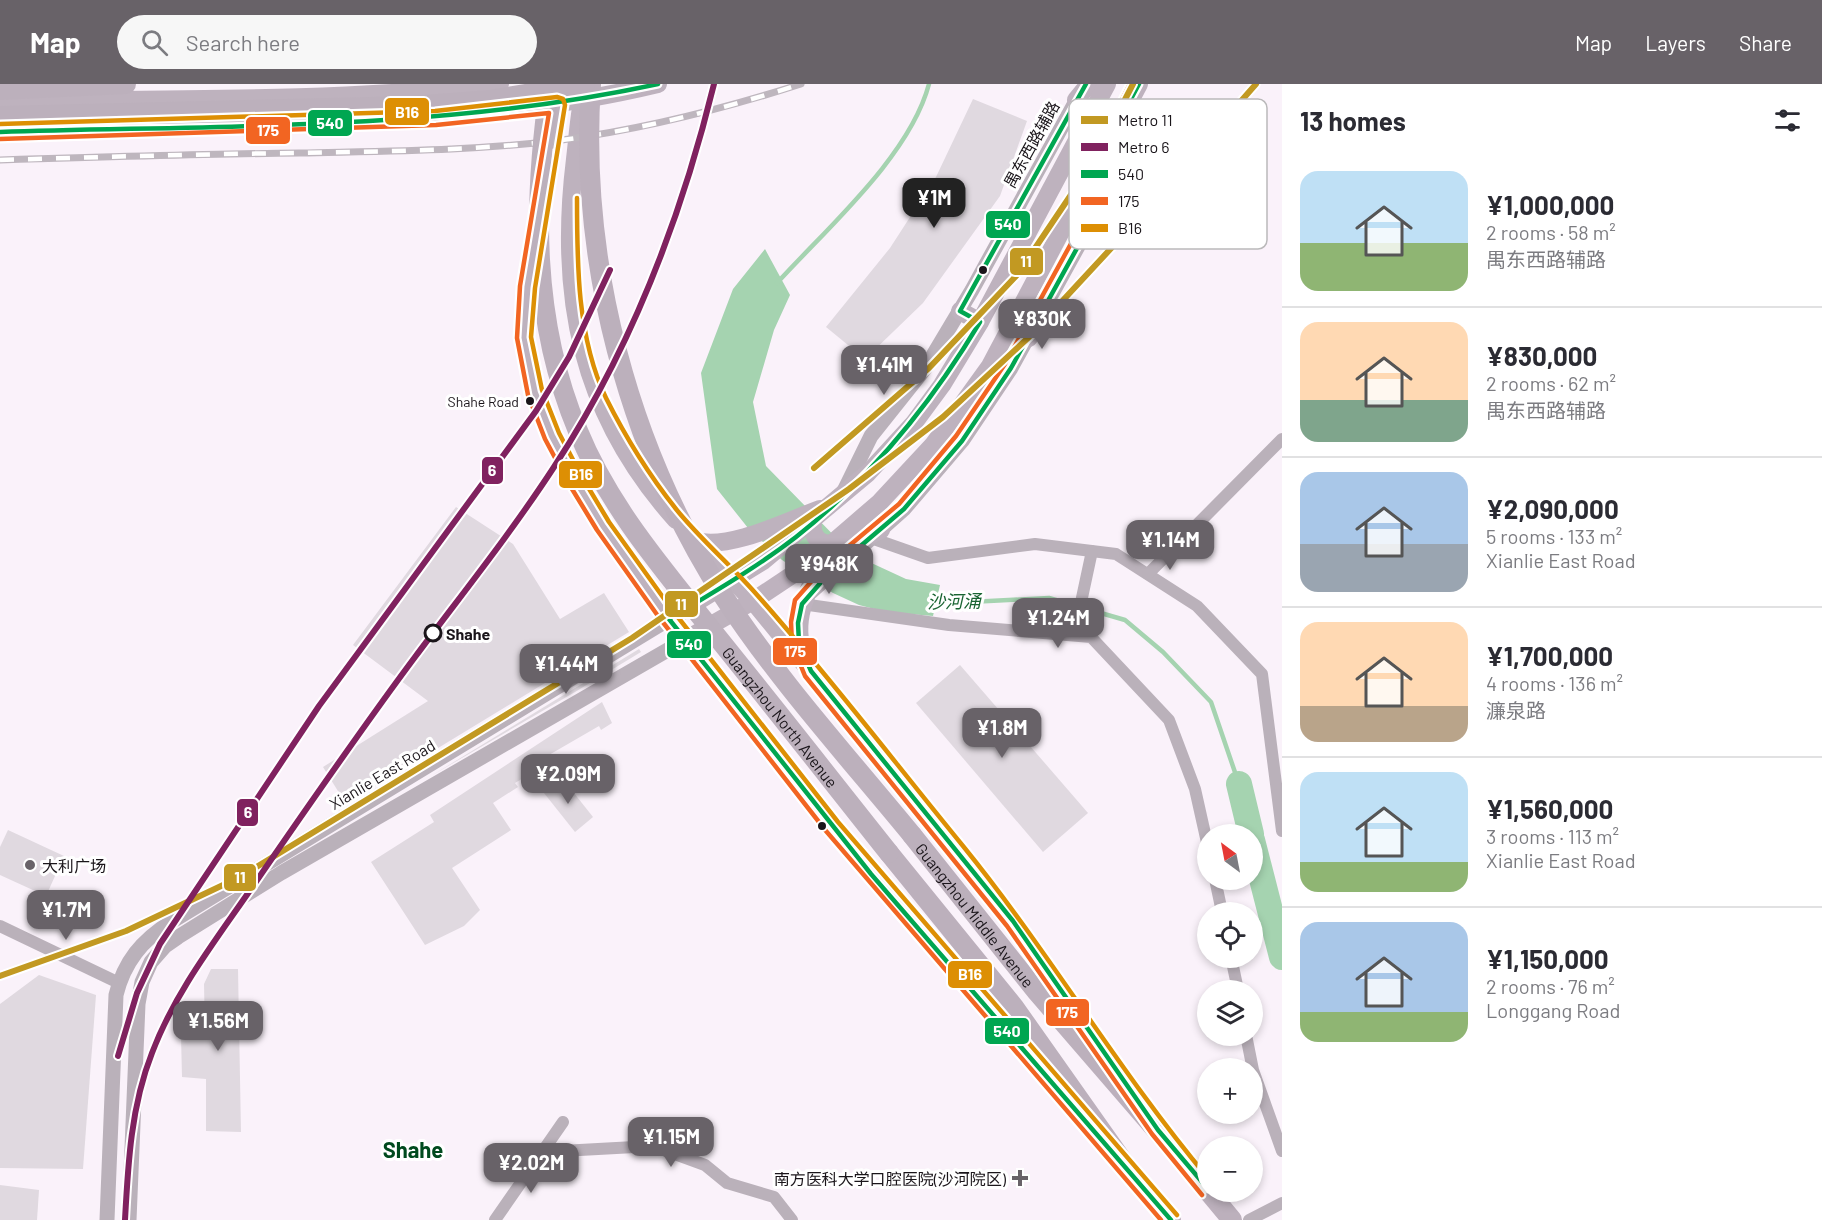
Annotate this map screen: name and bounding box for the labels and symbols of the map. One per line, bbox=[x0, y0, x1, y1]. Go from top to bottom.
line badge: B16 bbox=[384, 97, 430, 126]
street label: 禺东西路辅路 bbox=[999, 97, 1063, 191]
legend bbox=[1069, 99, 1267, 249]
text: B16 bbox=[395, 102, 419, 121]
line badge: 540 bbox=[307, 109, 353, 137]
text: Metro 11 bbox=[1118, 110, 1173, 129]
text: 540 bbox=[316, 113, 344, 132]
line badge: 175 bbox=[245, 116, 291, 145]
text: 175 bbox=[257, 120, 279, 139]
text: Metro 6 bbox=[1118, 137, 1170, 156]
text: 540 bbox=[1118, 164, 1144, 183]
pin: ¥1M bbox=[905, 178, 963, 229]
text: 175 bbox=[1118, 191, 1139, 210]
line badge: 540 bbox=[985, 210, 1031, 239]
text: 540 bbox=[994, 214, 1022, 233]
text: B16 bbox=[1118, 218, 1142, 237]
line badge: 11 bbox=[1009, 247, 1044, 276]
text: 11 bbox=[1020, 251, 1032, 270]
unlabelled marker bbox=[977, 264, 989, 276]
pin: ¥830K bbox=[1000, 299, 1084, 350]
pin: ¥1.41M bbox=[835, 345, 933, 396]
place label: Shahe Road bbox=[447, 393, 519, 410]
marker: Shahe Road bbox=[524, 395, 536, 407]
line badge: 6 bbox=[481, 456, 504, 485]
text: 6 bbox=[488, 460, 497, 479]
line badge: B16 bbox=[558, 460, 603, 489]
text: B16 bbox=[569, 464, 593, 483]
pin: ¥1.14M bbox=[1121, 520, 1219, 571]
pin: ¥948K bbox=[787, 544, 871, 595]
water label: 沙河涌 bbox=[927, 589, 983, 612]
line badge: 11 bbox=[664, 590, 699, 618]
text: 11 bbox=[675, 594, 687, 613]
pin: ¥1.24M bbox=[1009, 598, 1107, 649]
marker: Shahe bbox=[424, 624, 442, 642]
place label: Shahe bbox=[446, 624, 490, 643]
line badge: 540 bbox=[666, 630, 712, 659]
text: 540 bbox=[675, 634, 703, 653]
line badge: 175 bbox=[772, 637, 818, 666]
text: 175 bbox=[784, 641, 806, 660]
street label: Guangzhou North Avenue bbox=[719, 643, 842, 791]
pin: ¥1.44M bbox=[517, 644, 615, 695]
pin: ¥1.8M bbox=[960, 708, 1044, 759]
street label: Xianlie East Road bbox=[326, 735, 438, 813]
pin: ¥2.09M bbox=[519, 754, 617, 805]
line badge: 6 bbox=[236, 798, 259, 827]
text: 6 bbox=[244, 802, 253, 821]
unlabelled marker bbox=[816, 820, 828, 832]
north arrow bbox=[1197, 824, 1263, 890]
street label: Guangzhou Middle Avenue bbox=[912, 839, 1039, 991]
place label: 大利广场 bbox=[42, 856, 106, 875]
marker: 大利广场 bbox=[23, 858, 37, 872]
line badge: 11 bbox=[223, 863, 257, 892]
text: 11 bbox=[234, 867, 246, 886]
pin: ¥1.7M bbox=[24, 890, 108, 941]
line badge: B16 bbox=[947, 960, 993, 989]
text: B16 bbox=[958, 964, 982, 983]
line badge: 175 bbox=[1045, 998, 1090, 1027]
pin: ¥1.56M bbox=[169, 1001, 267, 1052]
text: 175 bbox=[1056, 1002, 1078, 1021]
line badge: 540 bbox=[984, 1017, 1030, 1045]
text: 540 bbox=[993, 1021, 1021, 1040]
pin: ¥1.15M bbox=[622, 1117, 720, 1168]
district label: Shahe bbox=[383, 1136, 443, 1162]
pin: ¥2.02M bbox=[482, 1143, 580, 1194]
place label: 南方医科大学口腔医院(沙河院区) bbox=[774, 1169, 1007, 1188]
marker: 南方医科大学口腔医院(沙河院区) bbox=[1011, 1169, 1029, 1187]

